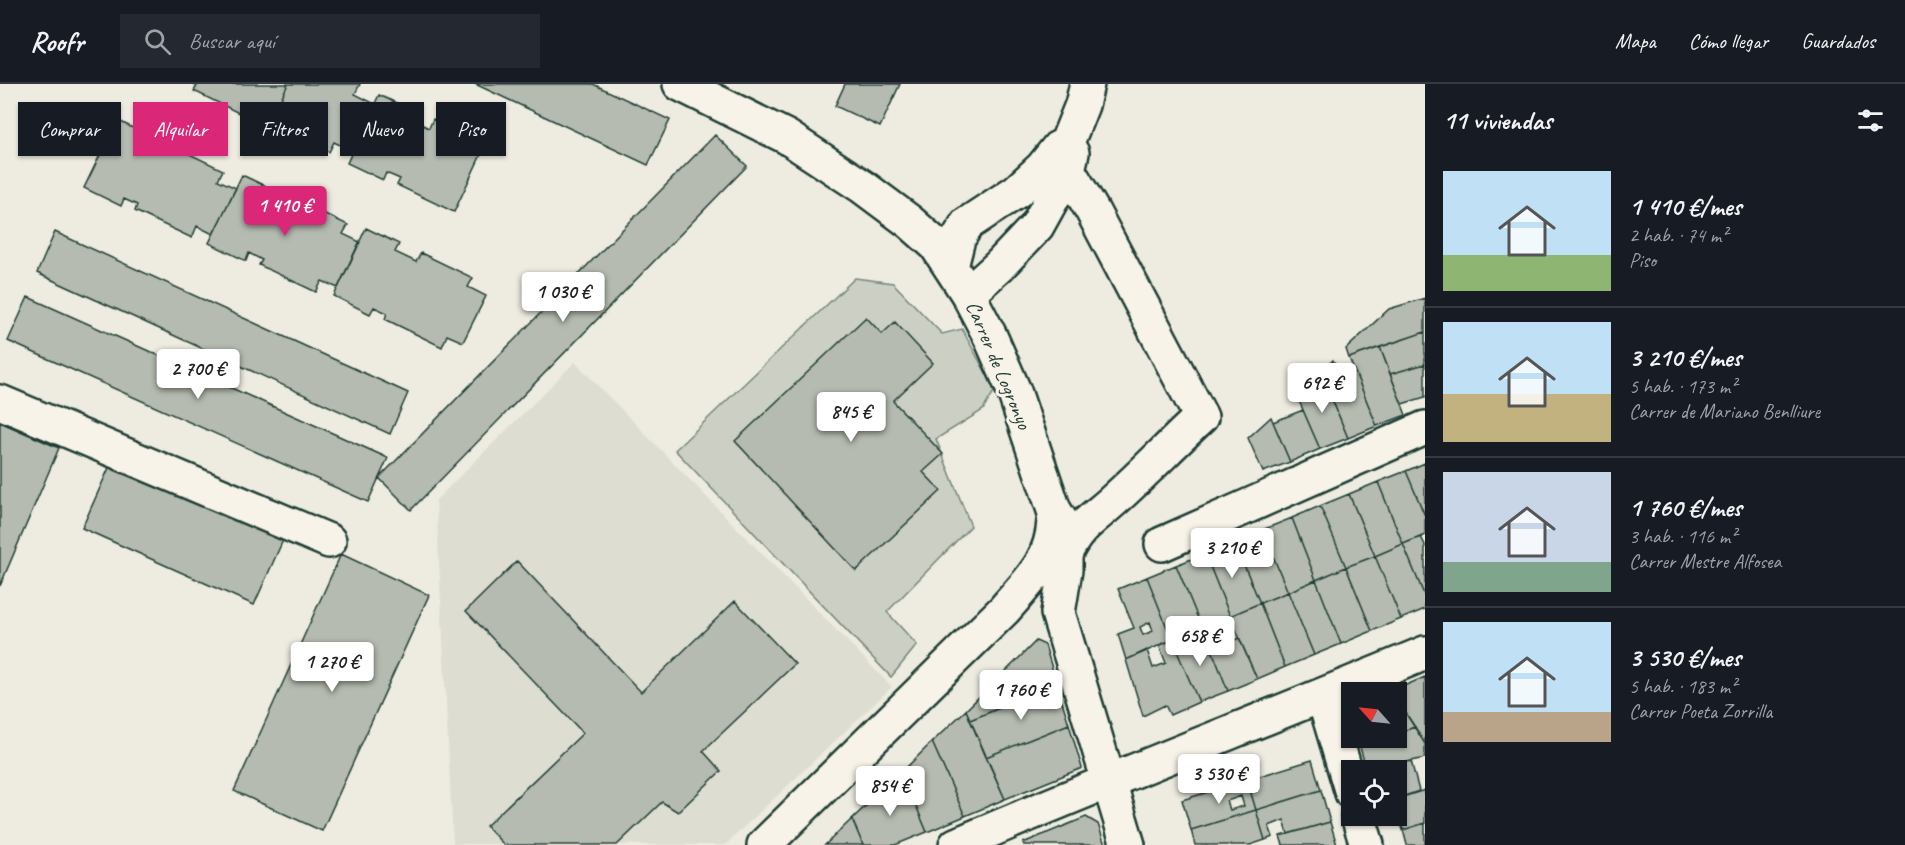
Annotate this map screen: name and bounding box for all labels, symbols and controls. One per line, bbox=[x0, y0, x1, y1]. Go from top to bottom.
search box bbox=[120, 14, 540, 68]
text: Roofr bbox=[30, 24, 84, 59]
icon: search bbox=[141, 25, 174, 58]
text: Buscar aquí bbox=[189, 27, 275, 55]
text: Mapa bbox=[1615, 28, 1656, 54]
text: Cómo llegar bbox=[1689, 28, 1768, 54]
text: Guardados bbox=[1801, 28, 1875, 54]
chip: Comprar bbox=[18, 102, 121, 156]
chip: Alquilar bbox=[133, 102, 228, 156]
chip: Filtros bbox=[240, 102, 328, 156]
chip: Nuevo bbox=[340, 102, 424, 156]
chip: Piso bbox=[436, 102, 506, 156]
text: 11 viviendas bbox=[1443, 104, 1552, 137]
icon: filters bbox=[1854, 104, 1887, 137]
pin: 1 410 € bbox=[230, 186, 340, 237]
text: 1 410 €/mes bbox=[1629, 190, 1741, 223]
text: 1 410 € bbox=[258, 193, 312, 218]
icon: home bbox=[1491, 195, 1563, 267]
text: 2 hab. · 74 m² bbox=[1629, 223, 1727, 248]
text: Piso bbox=[1629, 248, 1656, 273]
pin: 1 030 € bbox=[508, 272, 618, 323]
text: 1 030 € bbox=[536, 279, 590, 304]
street label: Carrer de Logronyo bbox=[960, 297, 1038, 434]
text: 3 210 €/mes bbox=[1629, 341, 1741, 374]
icon: home bbox=[1491, 346, 1563, 418]
pin: 2 700 € bbox=[143, 349, 253, 400]
text: 2 700 € bbox=[171, 356, 225, 381]
pin: 692 € bbox=[1280, 363, 1364, 414]
text: 692 € bbox=[1301, 370, 1343, 395]
text: 5 hab. · 173 m² bbox=[1629, 374, 1736, 399]
pin: 845 € bbox=[809, 392, 893, 443]
text: 845 € bbox=[831, 399, 871, 424]
text: Carrer de Mariano Benlliure bbox=[1629, 399, 1820, 424]
text: 1 760 €/mes bbox=[1629, 491, 1742, 524]
icon: home bbox=[1491, 496, 1563, 568]
text: 3 hab. · 116 m² bbox=[1629, 524, 1736, 549]
pin: 3 210 € bbox=[1177, 528, 1287, 579]
text: 3 210 € bbox=[1205, 535, 1259, 560]
text: Carrer Mestre Alfosea bbox=[1629, 549, 1781, 574]
pin: 658 € bbox=[1158, 616, 1242, 667]
text: 658 € bbox=[1180, 623, 1220, 648]
text: 3 530 €/mes bbox=[1629, 641, 1741, 674]
pin: 1 270 € bbox=[277, 642, 387, 693]
icon: home bbox=[1491, 646, 1563, 718]
text: 1 270 € bbox=[305, 649, 359, 674]
pin: 1 760 € bbox=[966, 670, 1076, 721]
text: 5 hab. · 183 m² bbox=[1629, 674, 1736, 699]
text: 1 760 € bbox=[993, 677, 1049, 702]
north arrow bbox=[1341, 682, 1407, 748]
map controls bbox=[1341, 682, 1407, 826]
text: Carrer Poeta Zorrilla bbox=[1629, 699, 1772, 724]
pin: 3 530 € bbox=[1164, 754, 1274, 805]
button: locate bbox=[1341, 760, 1407, 826]
text: 3 530 € bbox=[1192, 761, 1246, 786]
pin: 854 € bbox=[848, 766, 932, 817]
text: 854 € bbox=[870, 773, 910, 798]

